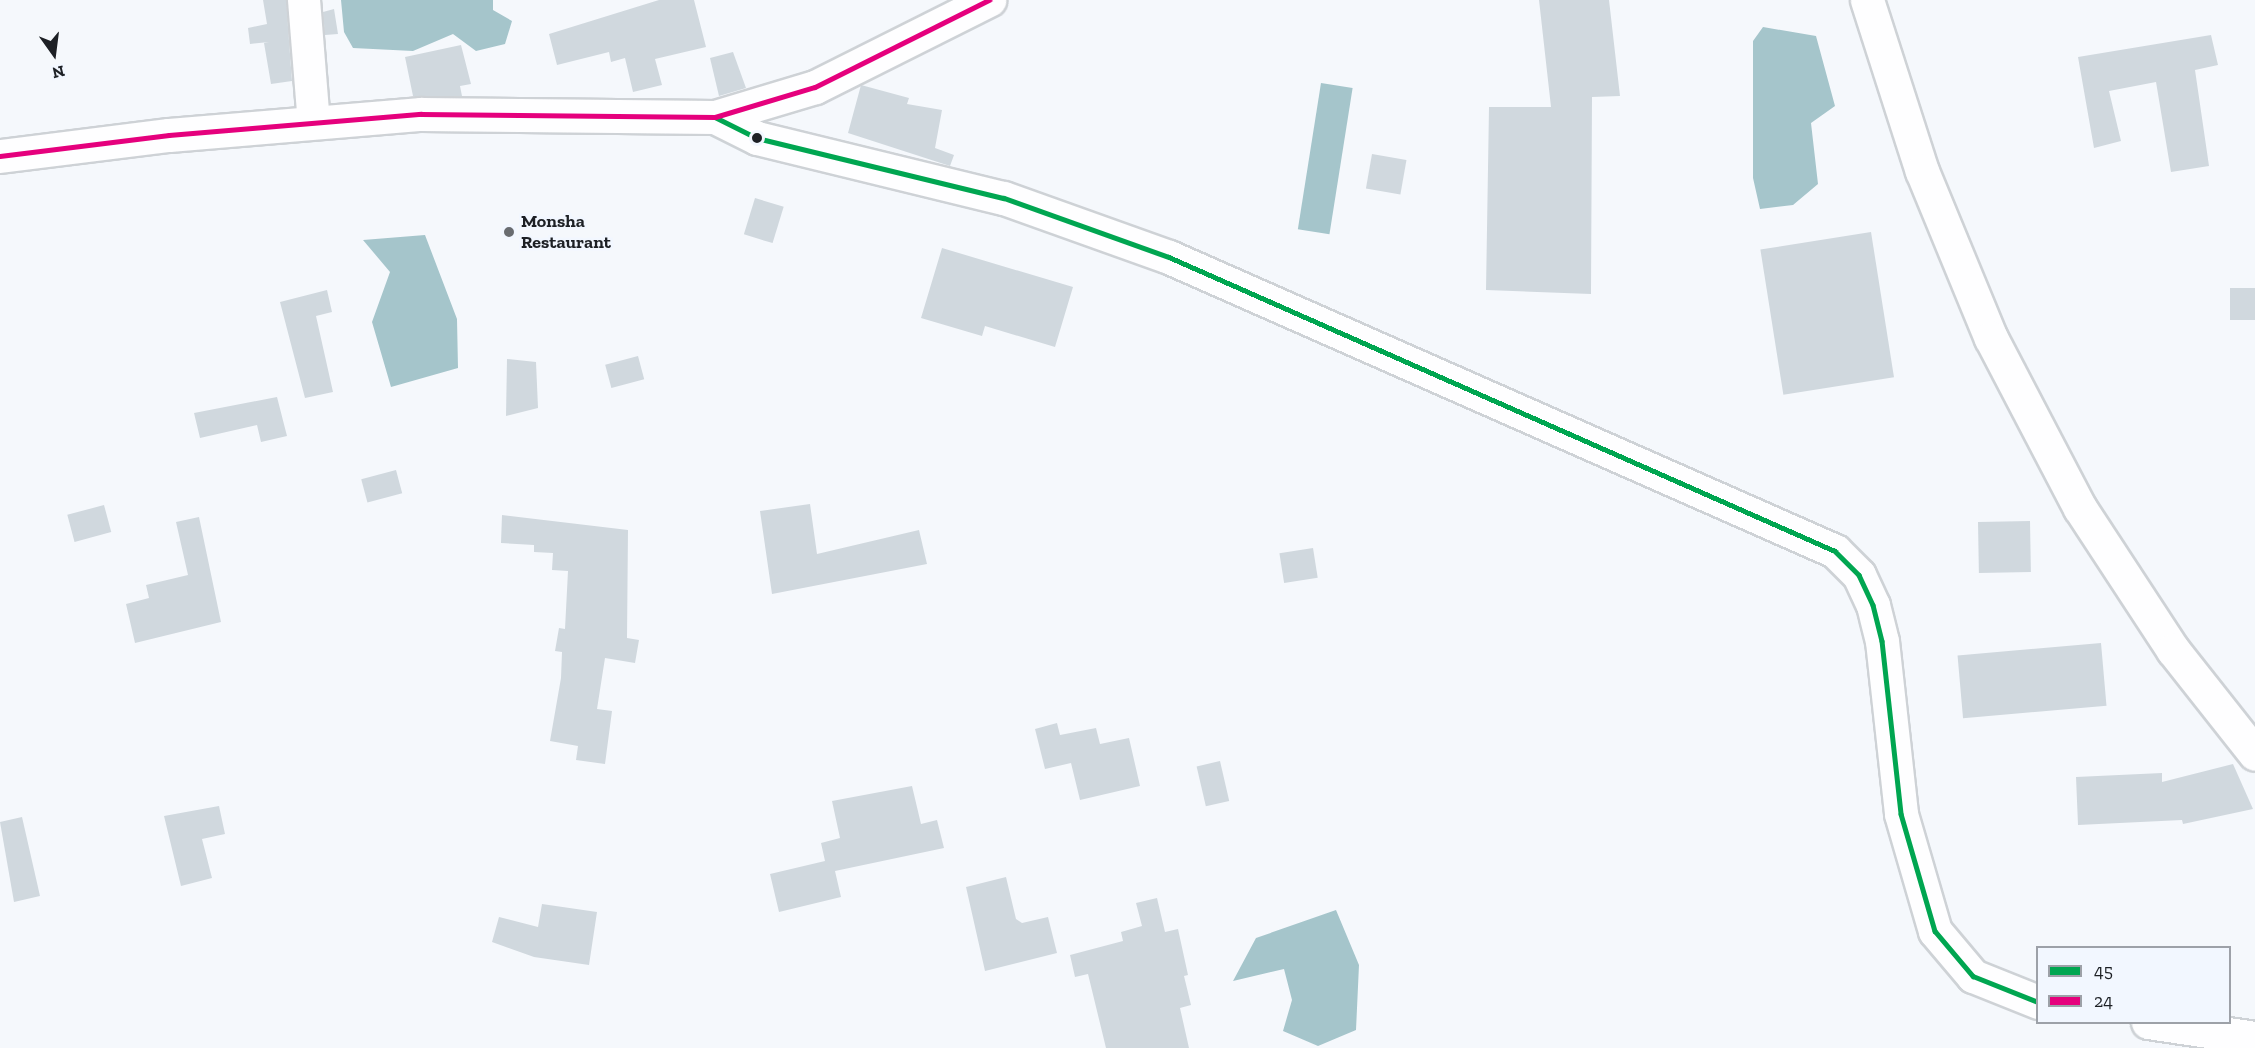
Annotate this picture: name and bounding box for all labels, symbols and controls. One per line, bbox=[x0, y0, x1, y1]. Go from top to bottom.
north arrow bbox=[24, 24, 84, 84]
text: N bbox=[50, 61, 67, 83]
unlabelled marker bbox=[751, 132, 763, 144]
place label: Monsha Restaurant bbox=[521, 211, 611, 254]
marker: Monsha Restaurant bbox=[502, 225, 516, 239]
legend bbox=[2036, 946, 2231, 1024]
text: 45 bbox=[2094, 960, 2113, 982]
text: 24 bbox=[2094, 990, 2113, 1012]

